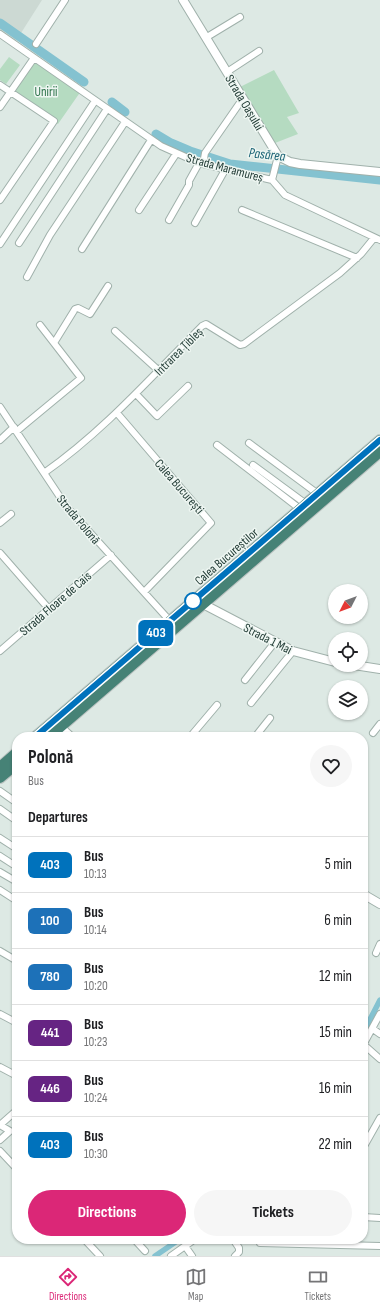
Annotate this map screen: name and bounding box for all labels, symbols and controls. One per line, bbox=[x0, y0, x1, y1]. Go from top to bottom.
street label: Strada Oașului bbox=[221, 72, 267, 133]
park label: Unirii bbox=[35, 84, 57, 100]
water label: Pasărea bbox=[248, 144, 287, 165]
street label: Strada Maramureș bbox=[185, 150, 265, 186]
street label: Intrarea Țibleș bbox=[151, 324, 207, 379]
street label: Calea București bbox=[151, 456, 207, 517]
street label: Strada Polonă bbox=[53, 492, 104, 548]
street label: Calea Bucureștilor bbox=[192, 525, 262, 589]
street label: Strada Floare de Cais bbox=[16, 568, 95, 639]
north arrow bbox=[328, 584, 368, 624]
map controls bbox=[328, 584, 368, 720]
unlabelled marker bbox=[184, 592, 202, 610]
line badge: 403 bbox=[133, 620, 179, 646]
street label: Strada 1 Mai bbox=[241, 620, 294, 658]
text: 403 bbox=[146, 624, 166, 641]
button: locate bbox=[328, 632, 368, 672]
button: layers bbox=[328, 680, 368, 720]
button: heart bbox=[310, 745, 352, 787]
text: Polonă bbox=[28, 746, 73, 769]
text: Bus bbox=[28, 773, 44, 789]
text: Departures bbox=[28, 808, 88, 827]
text: Bus bbox=[84, 847, 103, 866]
text: 5 min bbox=[325, 855, 352, 874]
text: 403 bbox=[40, 856, 60, 873]
text: 10:13 bbox=[84, 866, 107, 882]
text: Bus bbox=[84, 903, 103, 922]
text: 6 min bbox=[324, 911, 352, 930]
text: 100 bbox=[41, 912, 59, 929]
text: 10:14 bbox=[84, 922, 107, 938]
text: Bus bbox=[84, 959, 103, 978]
text: 12 min bbox=[319, 967, 352, 986]
text: 780 bbox=[40, 968, 60, 985]
text: 10:20 bbox=[84, 978, 108, 994]
text: Bus bbox=[84, 1015, 103, 1034]
text: 15 min bbox=[320, 1023, 352, 1042]
text: 441 bbox=[41, 1024, 59, 1041]
text: 10:23 bbox=[84, 1034, 107, 1050]
text: Bus bbox=[84, 1071, 103, 1090]
text: 16 min bbox=[319, 1079, 352, 1098]
text: 446 bbox=[40, 1080, 60, 1097]
text: 10:24 bbox=[84, 1090, 107, 1106]
text: Bus bbox=[84, 1127, 103, 1146]
text: 22 min bbox=[318, 1135, 352, 1154]
text: 403 bbox=[40, 1136, 60, 1153]
text: 10:30 bbox=[84, 1146, 108, 1162]
button: Directions bbox=[28, 1190, 186, 1236]
button: Tickets bbox=[194, 1190, 352, 1236]
tab: Directions bbox=[49, 1266, 87, 1303]
tab: Map bbox=[185, 1266, 207, 1303]
tab: Tickets bbox=[304, 1266, 331, 1303]

